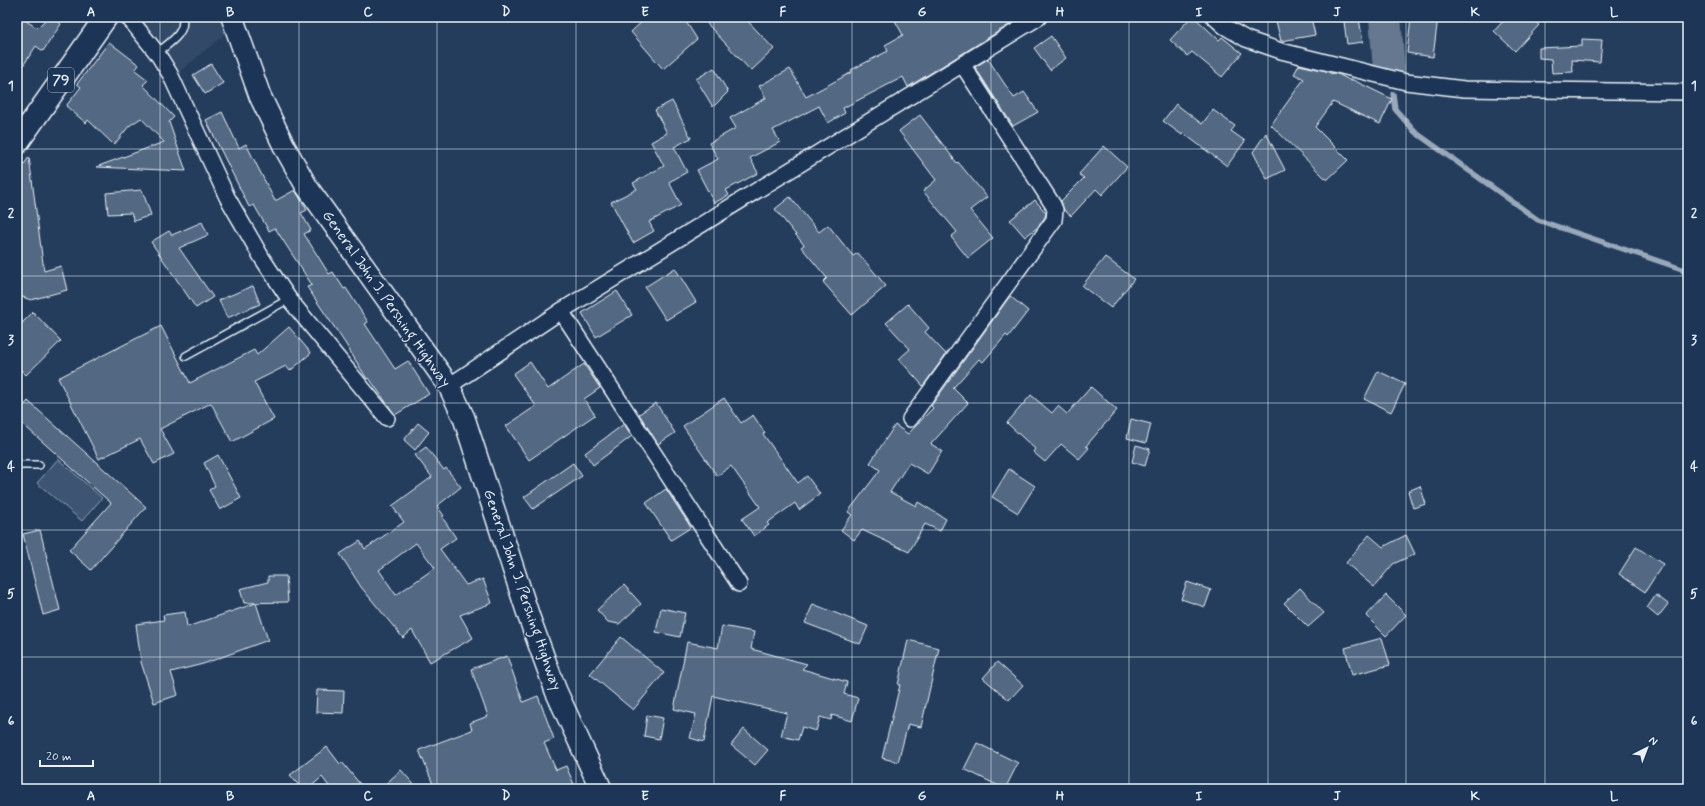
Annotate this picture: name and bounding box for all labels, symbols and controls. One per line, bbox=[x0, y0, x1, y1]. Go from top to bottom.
text: A bbox=[87, 4, 95, 21]
text: B bbox=[226, 4, 235, 21]
text: C bbox=[363, 4, 373, 21]
text: D bbox=[502, 4, 511, 21]
text: E bbox=[641, 4, 649, 21]
text: F bbox=[780, 4, 787, 21]
text: G bbox=[918, 4, 927, 21]
text: H bbox=[1056, 4, 1065, 21]
text: I bbox=[1196, 4, 1203, 21]
text: J bbox=[1333, 4, 1341, 21]
text: K bbox=[1470, 4, 1480, 21]
text: L bbox=[1610, 4, 1619, 21]
road number: 79 bbox=[48, 68, 74, 92]
text: 1 bbox=[8, 78, 14, 95]
text: 1 bbox=[1691, 78, 1697, 95]
text: 2 bbox=[8, 205, 15, 222]
text: 2 bbox=[1691, 205, 1698, 222]
street label: General John J. Pershing Highway bbox=[316, 207, 455, 392]
text: 3 bbox=[8, 332, 14, 349]
text: 3 bbox=[1691, 332, 1697, 349]
text: 4 bbox=[7, 459, 15, 476]
text: 4 bbox=[1690, 459, 1698, 476]
street label: General John J. Pershing Highway bbox=[477, 487, 566, 694]
text: 5 bbox=[7, 586, 15, 603]
text: 5 bbox=[1690, 586, 1698, 603]
text: 6 bbox=[8, 713, 15, 730]
text: 6 bbox=[1691, 713, 1698, 730]
north arrow bbox=[1627, 728, 1667, 768]
text: N bbox=[1646, 734, 1660, 749]
scale bar bbox=[40, 742, 93, 768]
text: 20 m bbox=[46, 749, 72, 765]
text: A bbox=[87, 788, 95, 805]
text: B bbox=[226, 788, 235, 805]
text: C bbox=[363, 788, 373, 805]
text: D bbox=[502, 788, 511, 805]
text: E bbox=[641, 788, 649, 805]
text: F bbox=[780, 788, 787, 805]
text: G bbox=[918, 788, 927, 805]
text: H bbox=[1056, 788, 1065, 805]
text: I bbox=[1196, 788, 1203, 805]
text: J bbox=[1333, 788, 1341, 805]
text: K bbox=[1470, 788, 1480, 805]
text: L bbox=[1610, 788, 1619, 805]

